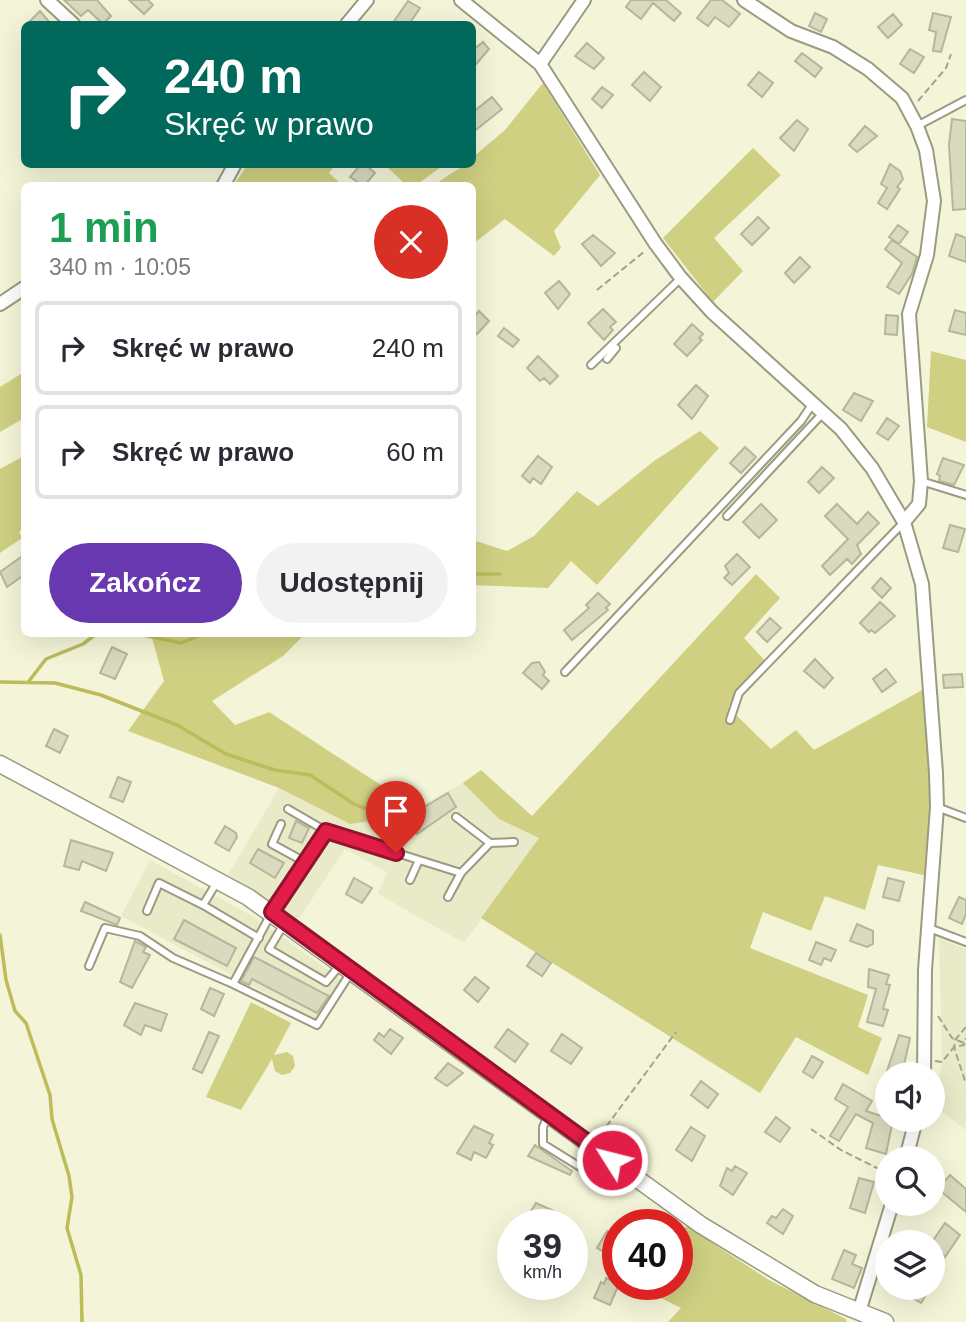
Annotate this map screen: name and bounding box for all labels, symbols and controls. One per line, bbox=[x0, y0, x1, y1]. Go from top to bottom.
icon: right bbox=[49, 49, 140, 140]
text: 240 m bbox=[164, 49, 303, 103]
text: Skręć w prawo bbox=[164, 106, 374, 142]
text: 1 min bbox=[49, 204, 159, 251]
button: close bbox=[374, 205, 448, 279]
text: 340 m · 10:05 bbox=[49, 254, 191, 280]
icon: right bbox=[53, 329, 91, 367]
text: Skręć w prawo bbox=[112, 333, 294, 363]
text: 240 m bbox=[372, 333, 444, 363]
icon: right bbox=[53, 433, 91, 471]
text: Skręć w prawo bbox=[112, 437, 294, 467]
text: 60 m bbox=[386, 437, 444, 467]
button: Zakończ bbox=[49, 543, 242, 623]
button: Udostępnij bbox=[256, 543, 448, 623]
pin bbox=[366, 781, 426, 853]
icon: arrive bbox=[377, 792, 415, 830]
map controls bbox=[875, 1062, 945, 1300]
button: sound bbox=[875, 1062, 945, 1132]
position arrow bbox=[575, 1123, 649, 1197]
button: search bbox=[875, 1146, 945, 1216]
speed limit sign: 40 bbox=[602, 1209, 693, 1300]
text: 39 bbox=[523, 1226, 562, 1265]
button: layers bbox=[875, 1230, 945, 1300]
text: km/h bbox=[523, 1262, 562, 1282]

